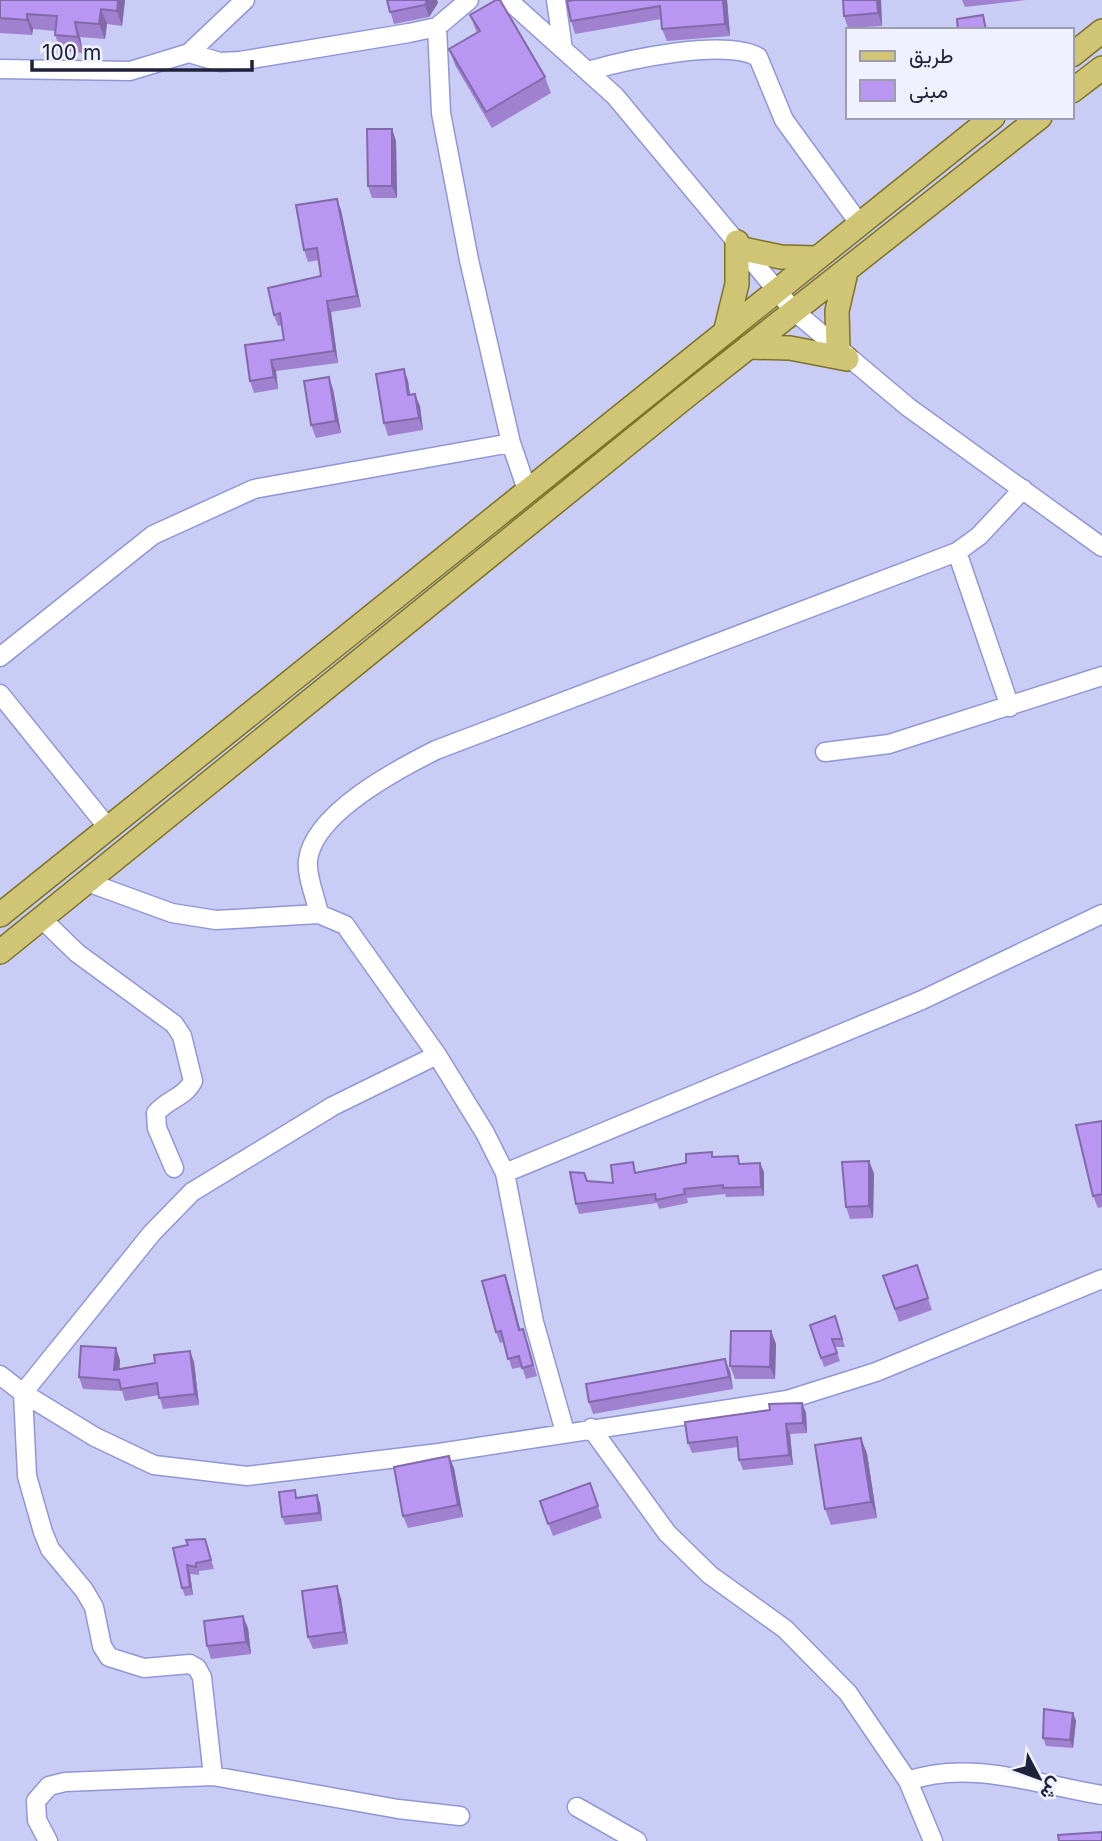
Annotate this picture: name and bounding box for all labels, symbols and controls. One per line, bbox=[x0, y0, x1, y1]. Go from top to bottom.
scale bar bbox=[32, 28, 252, 72]
legend bbox=[846, 28, 1074, 119]
text: 100 m bbox=[42, 40, 101, 65]
text: طريق bbox=[909, 43, 954, 69]
text: مبنى bbox=[909, 78, 948, 103]
north arrow bbox=[1004, 1743, 1074, 1813]
text: ش bbox=[1035, 1773, 1068, 1805]

